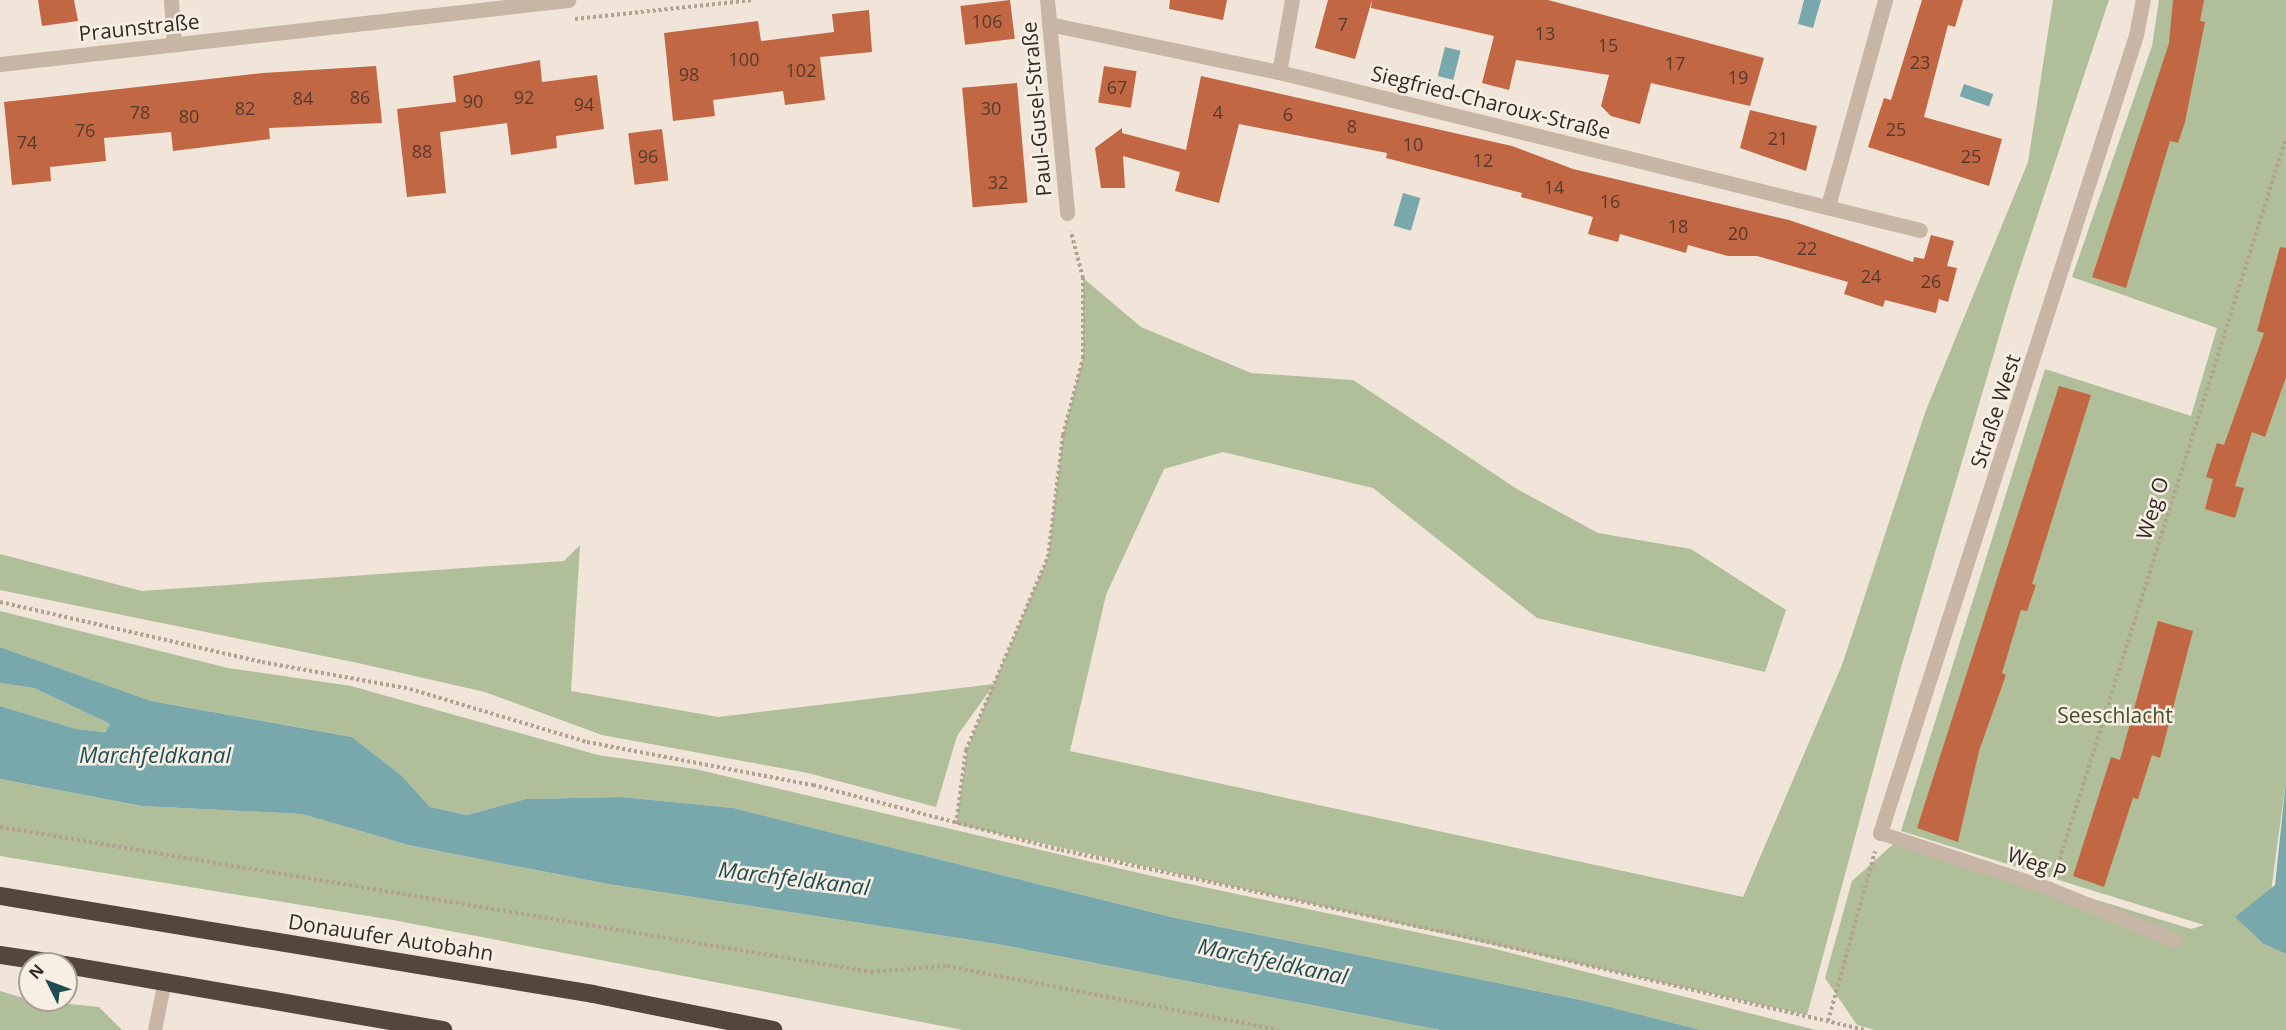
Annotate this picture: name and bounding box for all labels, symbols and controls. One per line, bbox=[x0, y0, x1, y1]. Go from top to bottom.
street label: Praunstraße bbox=[77, 8, 201, 46]
house number: 106 bbox=[972, 10, 1002, 32]
house number: 7 bbox=[1338, 13, 1348, 35]
street label: Paul-Gusel-Straße bbox=[1016, 21, 1056, 197]
house number: 13 bbox=[1535, 22, 1555, 44]
house number: 15 bbox=[1598, 34, 1618, 56]
house number: 100 bbox=[729, 48, 759, 70]
house number: 23 bbox=[1910, 51, 1930, 73]
house number: 17 bbox=[1665, 52, 1685, 74]
house number: 102 bbox=[786, 59, 816, 81]
street label: Siegfried-Charoux-Straße bbox=[1369, 60, 1613, 144]
house number: 98 bbox=[679, 63, 699, 85]
house number: 19 bbox=[1728, 66, 1748, 88]
house number: 67 bbox=[1107, 76, 1127, 98]
house number: 86 bbox=[350, 86, 370, 108]
house number: 92 bbox=[514, 86, 534, 108]
house number: 84 bbox=[293, 87, 313, 109]
house number: 90 bbox=[463, 90, 483, 112]
house number: 94 bbox=[574, 93, 594, 115]
house number: 82 bbox=[235, 97, 255, 119]
house number: 30 bbox=[981, 97, 1001, 119]
house number: 78 bbox=[130, 101, 150, 123]
house number: 4 bbox=[1213, 101, 1223, 123]
house number: 6 bbox=[1283, 103, 1293, 125]
house number: 80 bbox=[179, 105, 199, 127]
house number: 8 bbox=[1347, 115, 1357, 137]
house number: 25 bbox=[1886, 118, 1906, 140]
house number: 76 bbox=[75, 119, 95, 141]
house number: 21 bbox=[1768, 127, 1788, 149]
house number: 74 bbox=[17, 131, 37, 153]
house number: 10 bbox=[1403, 133, 1423, 155]
house number: 88 bbox=[412, 140, 432, 162]
house number: 96 bbox=[638, 145, 658, 167]
house number: 25 bbox=[1961, 145, 1981, 167]
house number: 12 bbox=[1473, 149, 1493, 171]
house number: 32 bbox=[988, 171, 1008, 193]
house number: 14 bbox=[1544, 176, 1564, 198]
house number: 16 bbox=[1600, 190, 1620, 212]
house number: 18 bbox=[1668, 215, 1688, 237]
house number: 20 bbox=[1728, 222, 1748, 244]
house number: 22 bbox=[1797, 237, 1817, 259]
house number: 24 bbox=[1861, 265, 1881, 287]
house number: 26 bbox=[1921, 270, 1941, 292]
street label: Straße West bbox=[1965, 351, 2025, 471]
street label: Weg O bbox=[2131, 474, 2173, 542]
park label: Seeschlacht bbox=[2057, 702, 2173, 728]
water label: Marchfeldkanal bbox=[79, 742, 231, 768]
street label: Weg P bbox=[2004, 841, 2070, 885]
water label: Marchfeldkanal bbox=[717, 856, 871, 900]
street label: Donauufer Autobahn bbox=[286, 908, 496, 966]
water label: Marchfeldkanal bbox=[1196, 932, 1350, 990]
north arrow bbox=[18, 952, 78, 1012]
text: N bbox=[24, 959, 49, 983]

